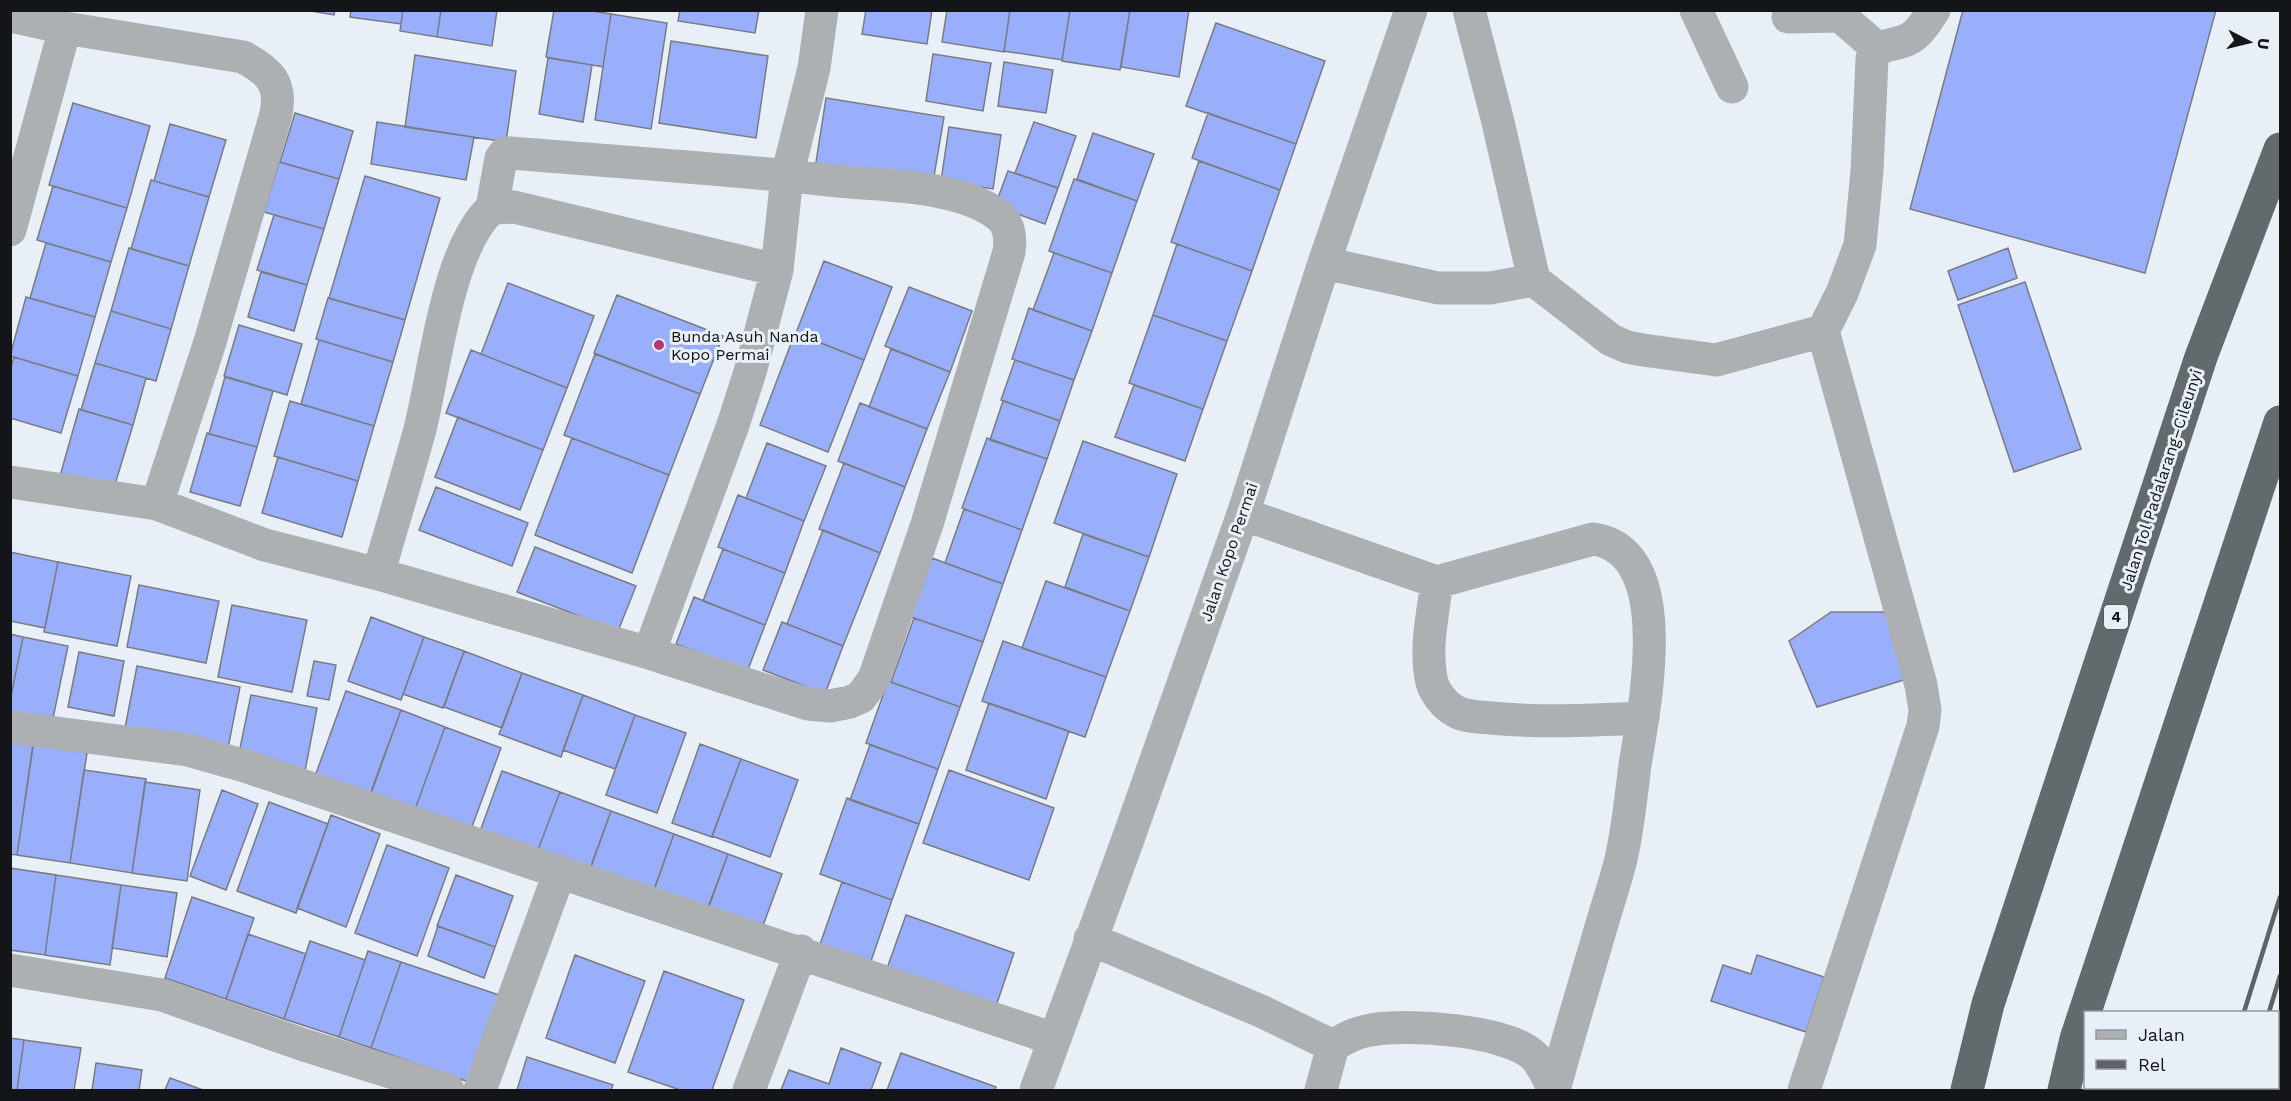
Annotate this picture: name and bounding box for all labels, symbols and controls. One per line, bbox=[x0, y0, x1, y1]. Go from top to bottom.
north arrow bbox=[2219, 12, 2279, 72]
text: U bbox=[2253, 37, 2274, 51]
place label: Bunda Asuh Nanda Kopo Permai bbox=[671, 327, 819, 364]
marker: Bunda Asuh Nanda Kopo Permai bbox=[652, 338, 666, 352]
street label: Jalan Tol Padalarang–Cileunyi bbox=[2116, 367, 2206, 593]
street label: Jalan Kopo Permai bbox=[1196, 480, 1262, 624]
road number: 4 bbox=[2104, 605, 2128, 629]
legend bbox=[2084, 1011, 2279, 1089]
text: Jalan bbox=[2138, 1024, 2185, 1045]
text: Rel bbox=[2138, 1054, 2166, 1075]

